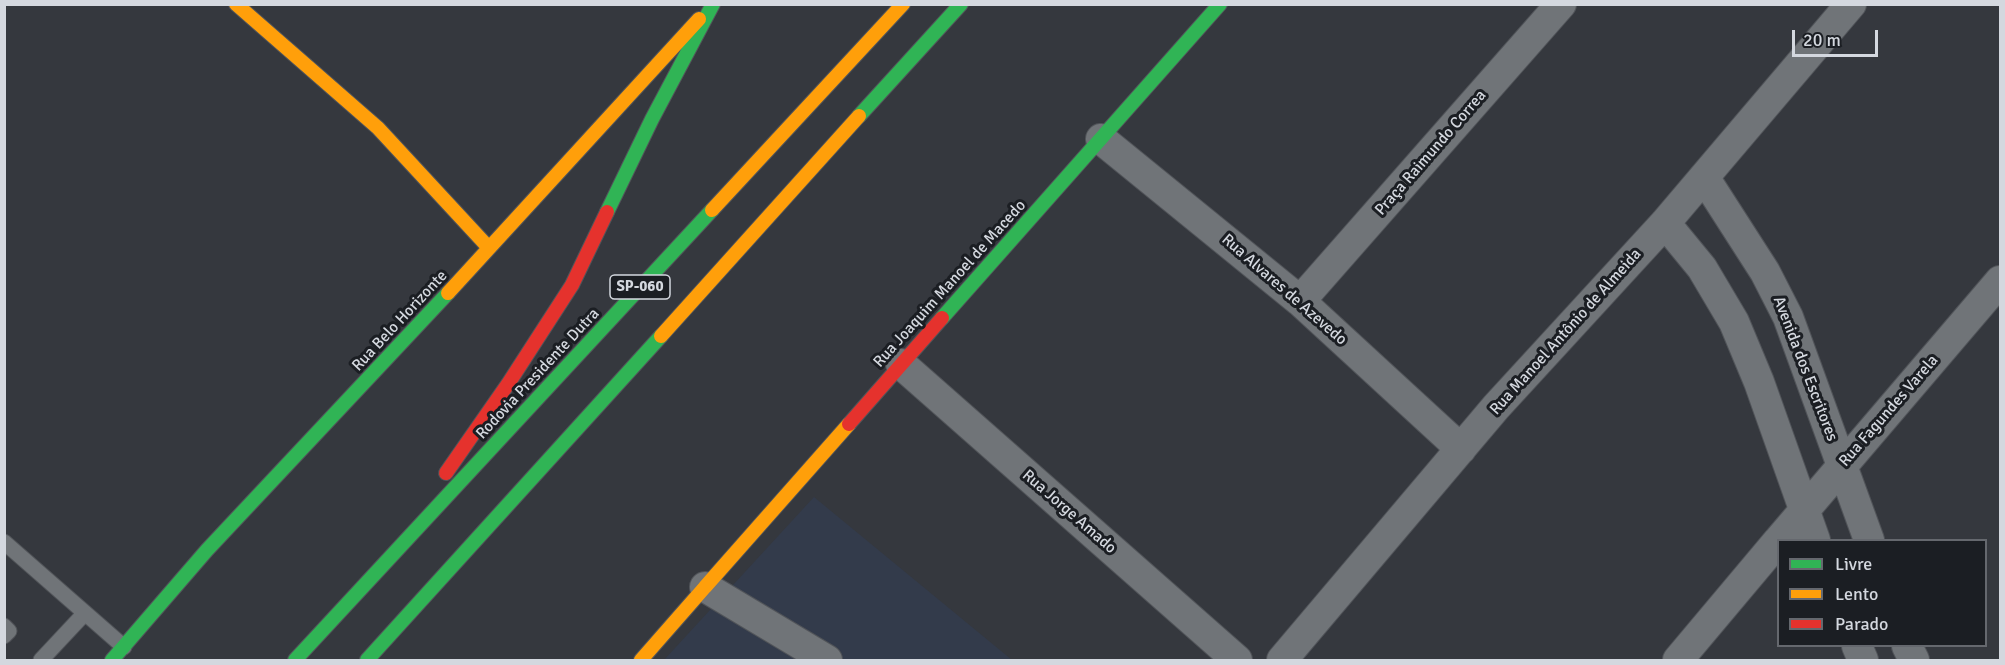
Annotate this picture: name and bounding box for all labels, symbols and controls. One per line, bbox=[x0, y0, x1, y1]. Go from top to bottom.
scale bar bbox=[1795, 18, 1880, 56]
text: 20 m bbox=[1803, 29, 1841, 51]
street label: Praça Raimundo Correa bbox=[1371, 86, 1491, 220]
street label: Rua Joaquim Manoel de Macedo bbox=[870, 196, 1030, 372]
street label: Rua Alvares de Azevedo bbox=[1217, 230, 1351, 350]
street label: Rua Manoel Antônio de Almeida bbox=[1486, 245, 1646, 419]
street label: Rua Belo Horizonte bbox=[348, 267, 452, 375]
road number: SP-060 bbox=[610, 275, 670, 299]
street label: Avenida dos Escritores bbox=[1769, 294, 1841, 444]
street label: Rodovia Presidente Dutra bbox=[472, 305, 604, 443]
street label: Rua Fagundes Varela bbox=[1835, 351, 1943, 471]
street label: Rua Jorge Amado bbox=[1018, 466, 1120, 558]
legend bbox=[1777, 539, 1987, 647]
text: Livre bbox=[1835, 553, 1872, 575]
text: Lento bbox=[1835, 583, 1878, 605]
text: Parado bbox=[1835, 613, 1888, 635]

